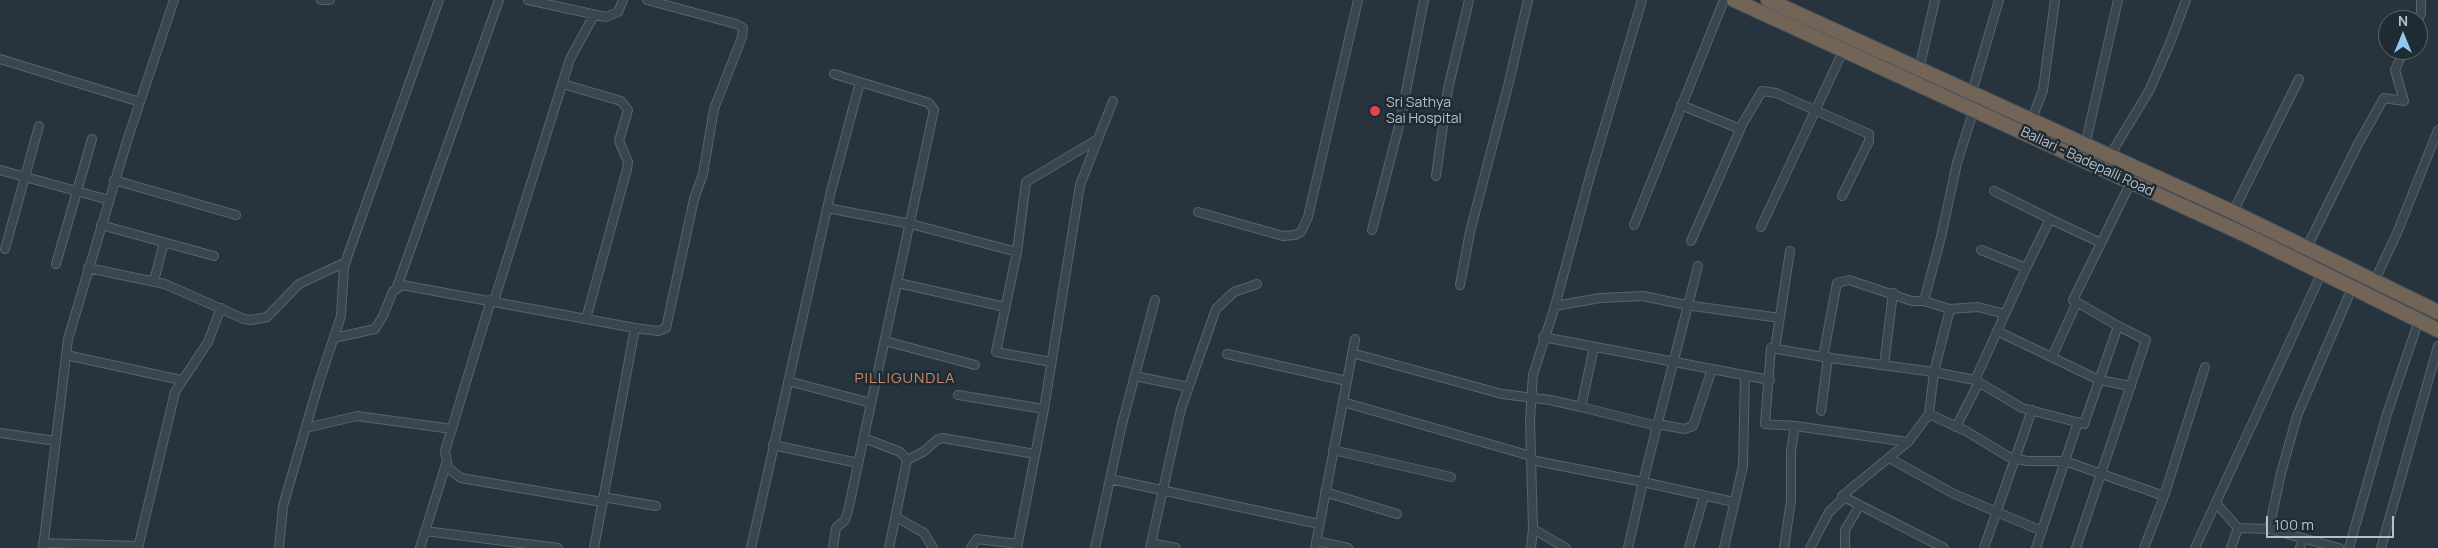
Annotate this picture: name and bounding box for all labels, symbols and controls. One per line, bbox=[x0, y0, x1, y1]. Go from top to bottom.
north arrow bbox=[2378, 10, 2428, 60]
text: N bbox=[2398, 11, 2408, 30]
place label: Sri Sathya Sai Hospital bbox=[1386, 95, 1462, 128]
marker: Sri Sathya Sai Hospital bbox=[1368, 104, 1382, 118]
street label: Ballari - Badepalli Road bbox=[2018, 124, 2156, 200]
district label: PILLIGUNDLA bbox=[853, 370, 957, 388]
scale bar bbox=[2268, 506, 2396, 538]
text: 100 m bbox=[2274, 514, 2314, 535]

